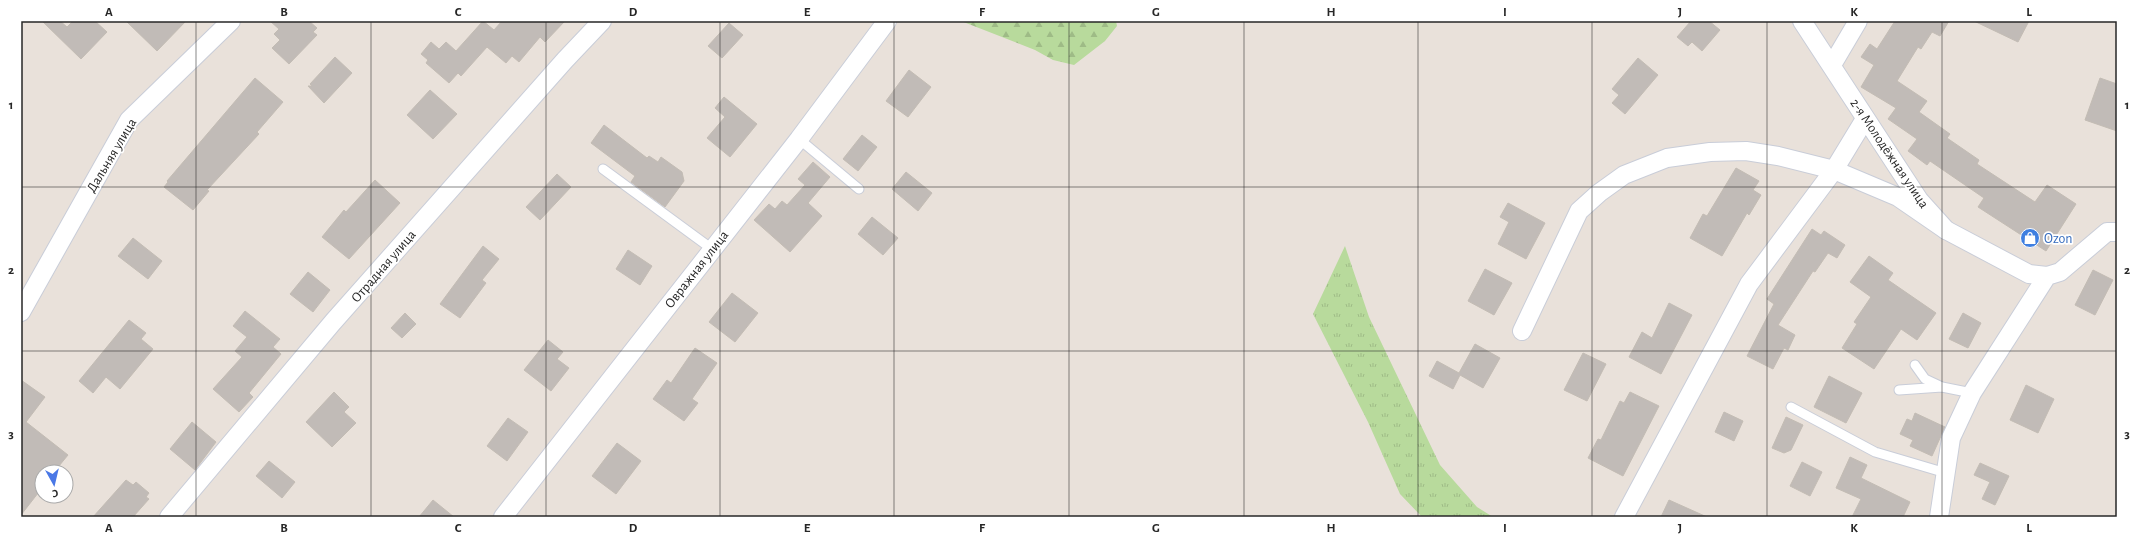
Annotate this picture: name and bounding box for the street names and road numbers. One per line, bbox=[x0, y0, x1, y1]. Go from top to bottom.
street label: 2-я Молодёжная улица bbox=[1847, 96, 1931, 211]
street label: Дальняя улица bbox=[84, 116, 140, 195]
street label: Отрадная улица bbox=[349, 227, 419, 306]
street label: Овражная улица bbox=[662, 228, 732, 311]

